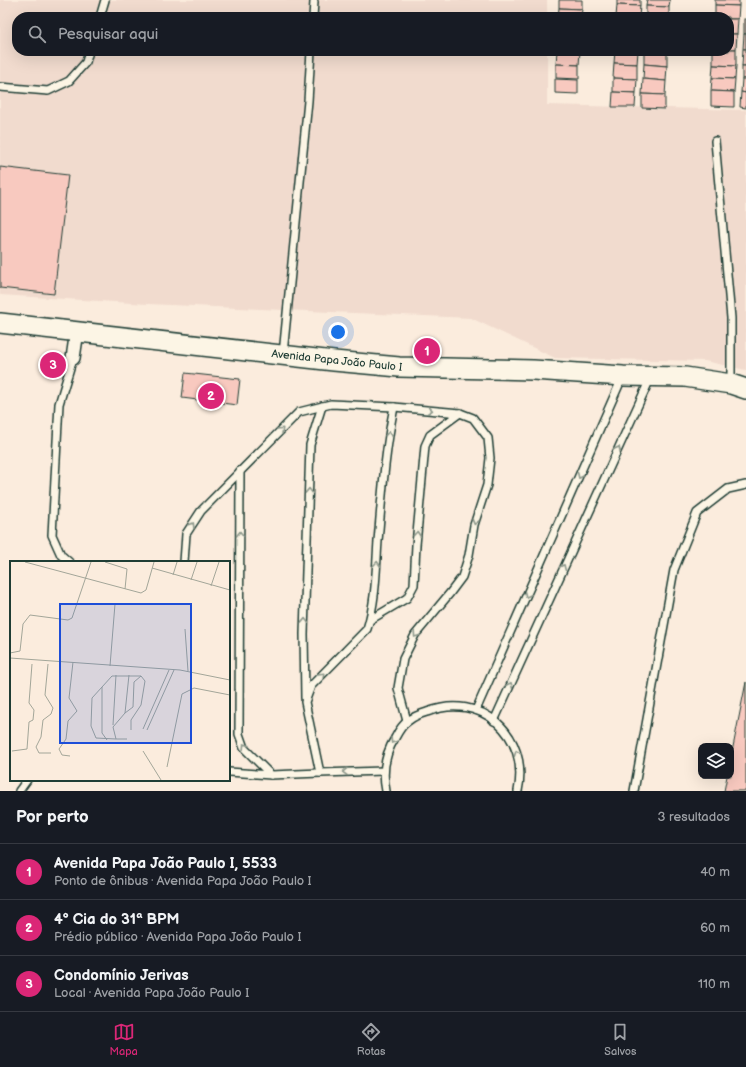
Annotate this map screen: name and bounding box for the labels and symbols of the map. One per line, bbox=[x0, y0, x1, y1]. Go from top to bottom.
your location bbox=[328, 322, 348, 342]
pin: 1 bbox=[414, 336, 440, 366]
street label: Avenida Papa João Paulo I bbox=[271, 347, 403, 374]
pin: 3 bbox=[40, 350, 66, 380]
pin: 2 bbox=[198, 381, 224, 411]
one-way arrow bbox=[427, 406, 433, 415]
one-way arrow bbox=[276, 427, 283, 435]
one-way arrow bbox=[384, 431, 393, 437]
one-way arrow bbox=[613, 445, 621, 453]
one-way arrow bbox=[576, 472, 584, 479]
one-way arrow bbox=[305, 488, 313, 494]
one-way arrow bbox=[471, 519, 480, 526]
one-way arrow bbox=[187, 522, 195, 529]
one-way arrow bbox=[236, 531, 244, 537]
one-way arrow bbox=[412, 531, 421, 537]
inset map bbox=[10, 561, 230, 781]
one-way arrow bbox=[372, 561, 381, 567]
one-way arrow bbox=[559, 563, 567, 570]
one-way arrow bbox=[524, 590, 532, 598]
one-way arrow bbox=[301, 618, 309, 624]
one-way arrow bbox=[414, 630, 421, 637]
one-way arrow bbox=[318, 672, 325, 680]
one-way arrow bbox=[505, 682, 513, 690]
one-way arrow bbox=[390, 737, 398, 744]
one-way arrow bbox=[243, 744, 250, 751]
one-way arrow bbox=[513, 749, 521, 756]
one-way arrow bbox=[342, 768, 348, 776]

